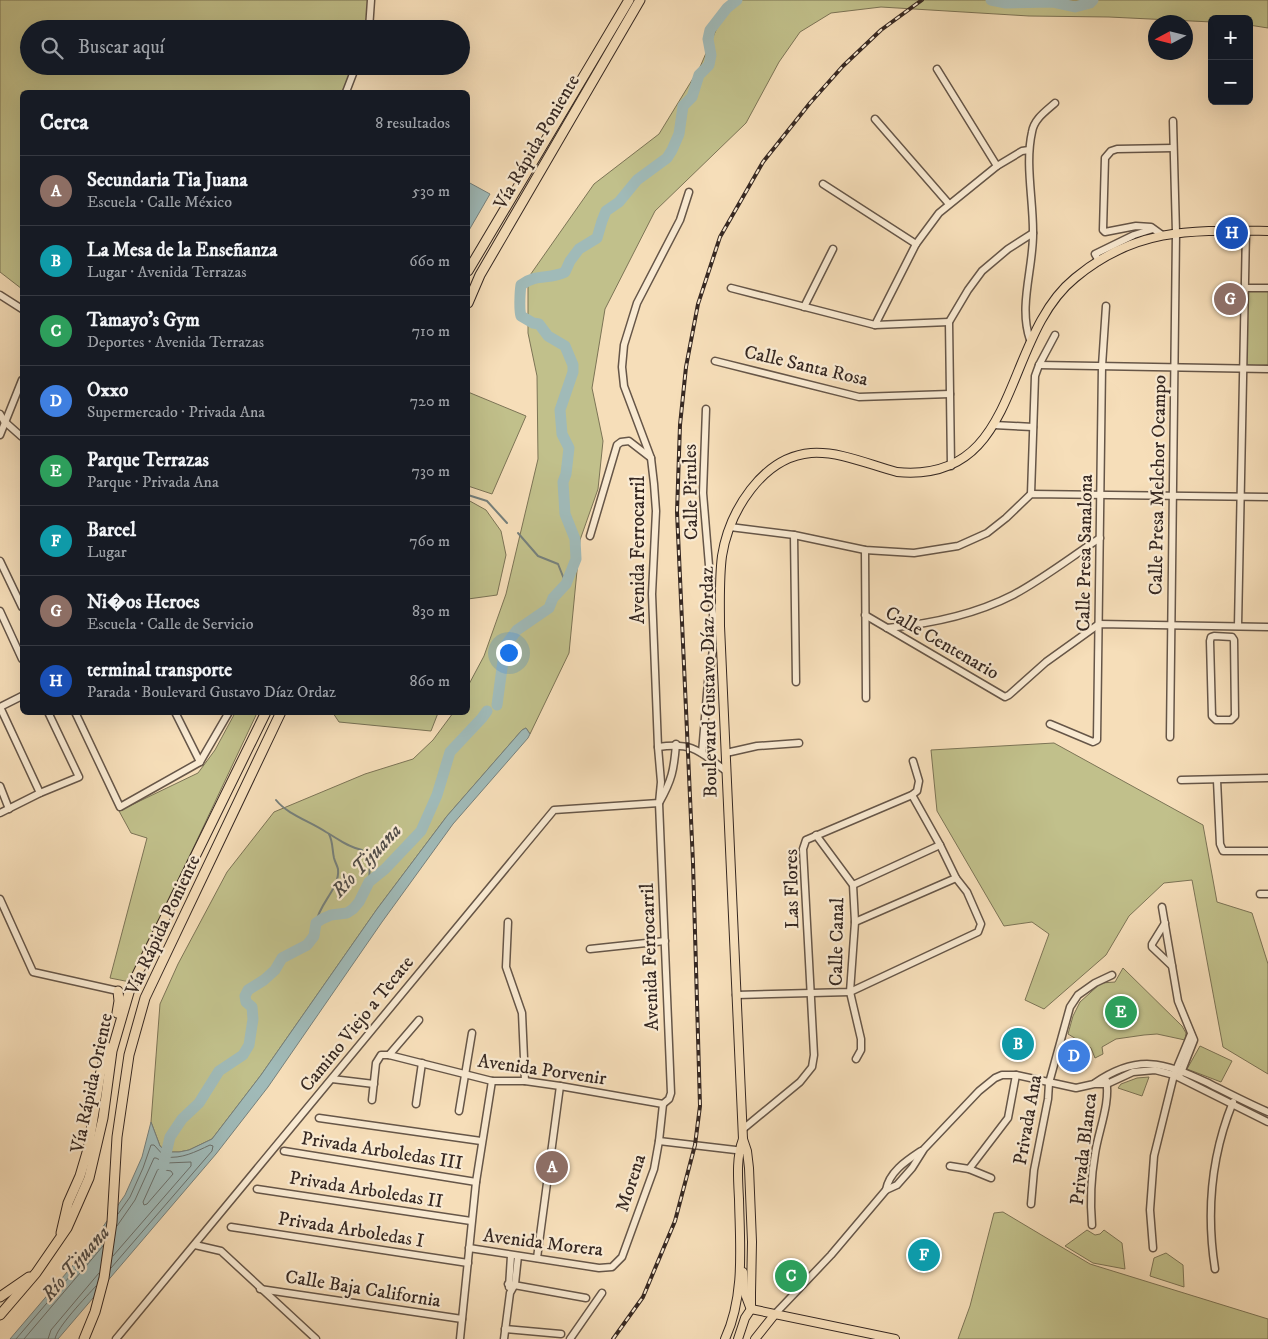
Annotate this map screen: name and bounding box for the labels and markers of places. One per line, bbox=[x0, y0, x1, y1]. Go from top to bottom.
pin: H bbox=[1216, 214, 1248, 252]
pin: G bbox=[1214, 280, 1246, 318]
pin: E bbox=[1105, 993, 1137, 1031]
pin: B bbox=[1002, 1025, 1034, 1063]
pin: D bbox=[1058, 1037, 1090, 1075]
pin: A bbox=[536, 1148, 568, 1186]
pin: F bbox=[908, 1236, 940, 1274]
pin: C bbox=[775, 1257, 807, 1295]

